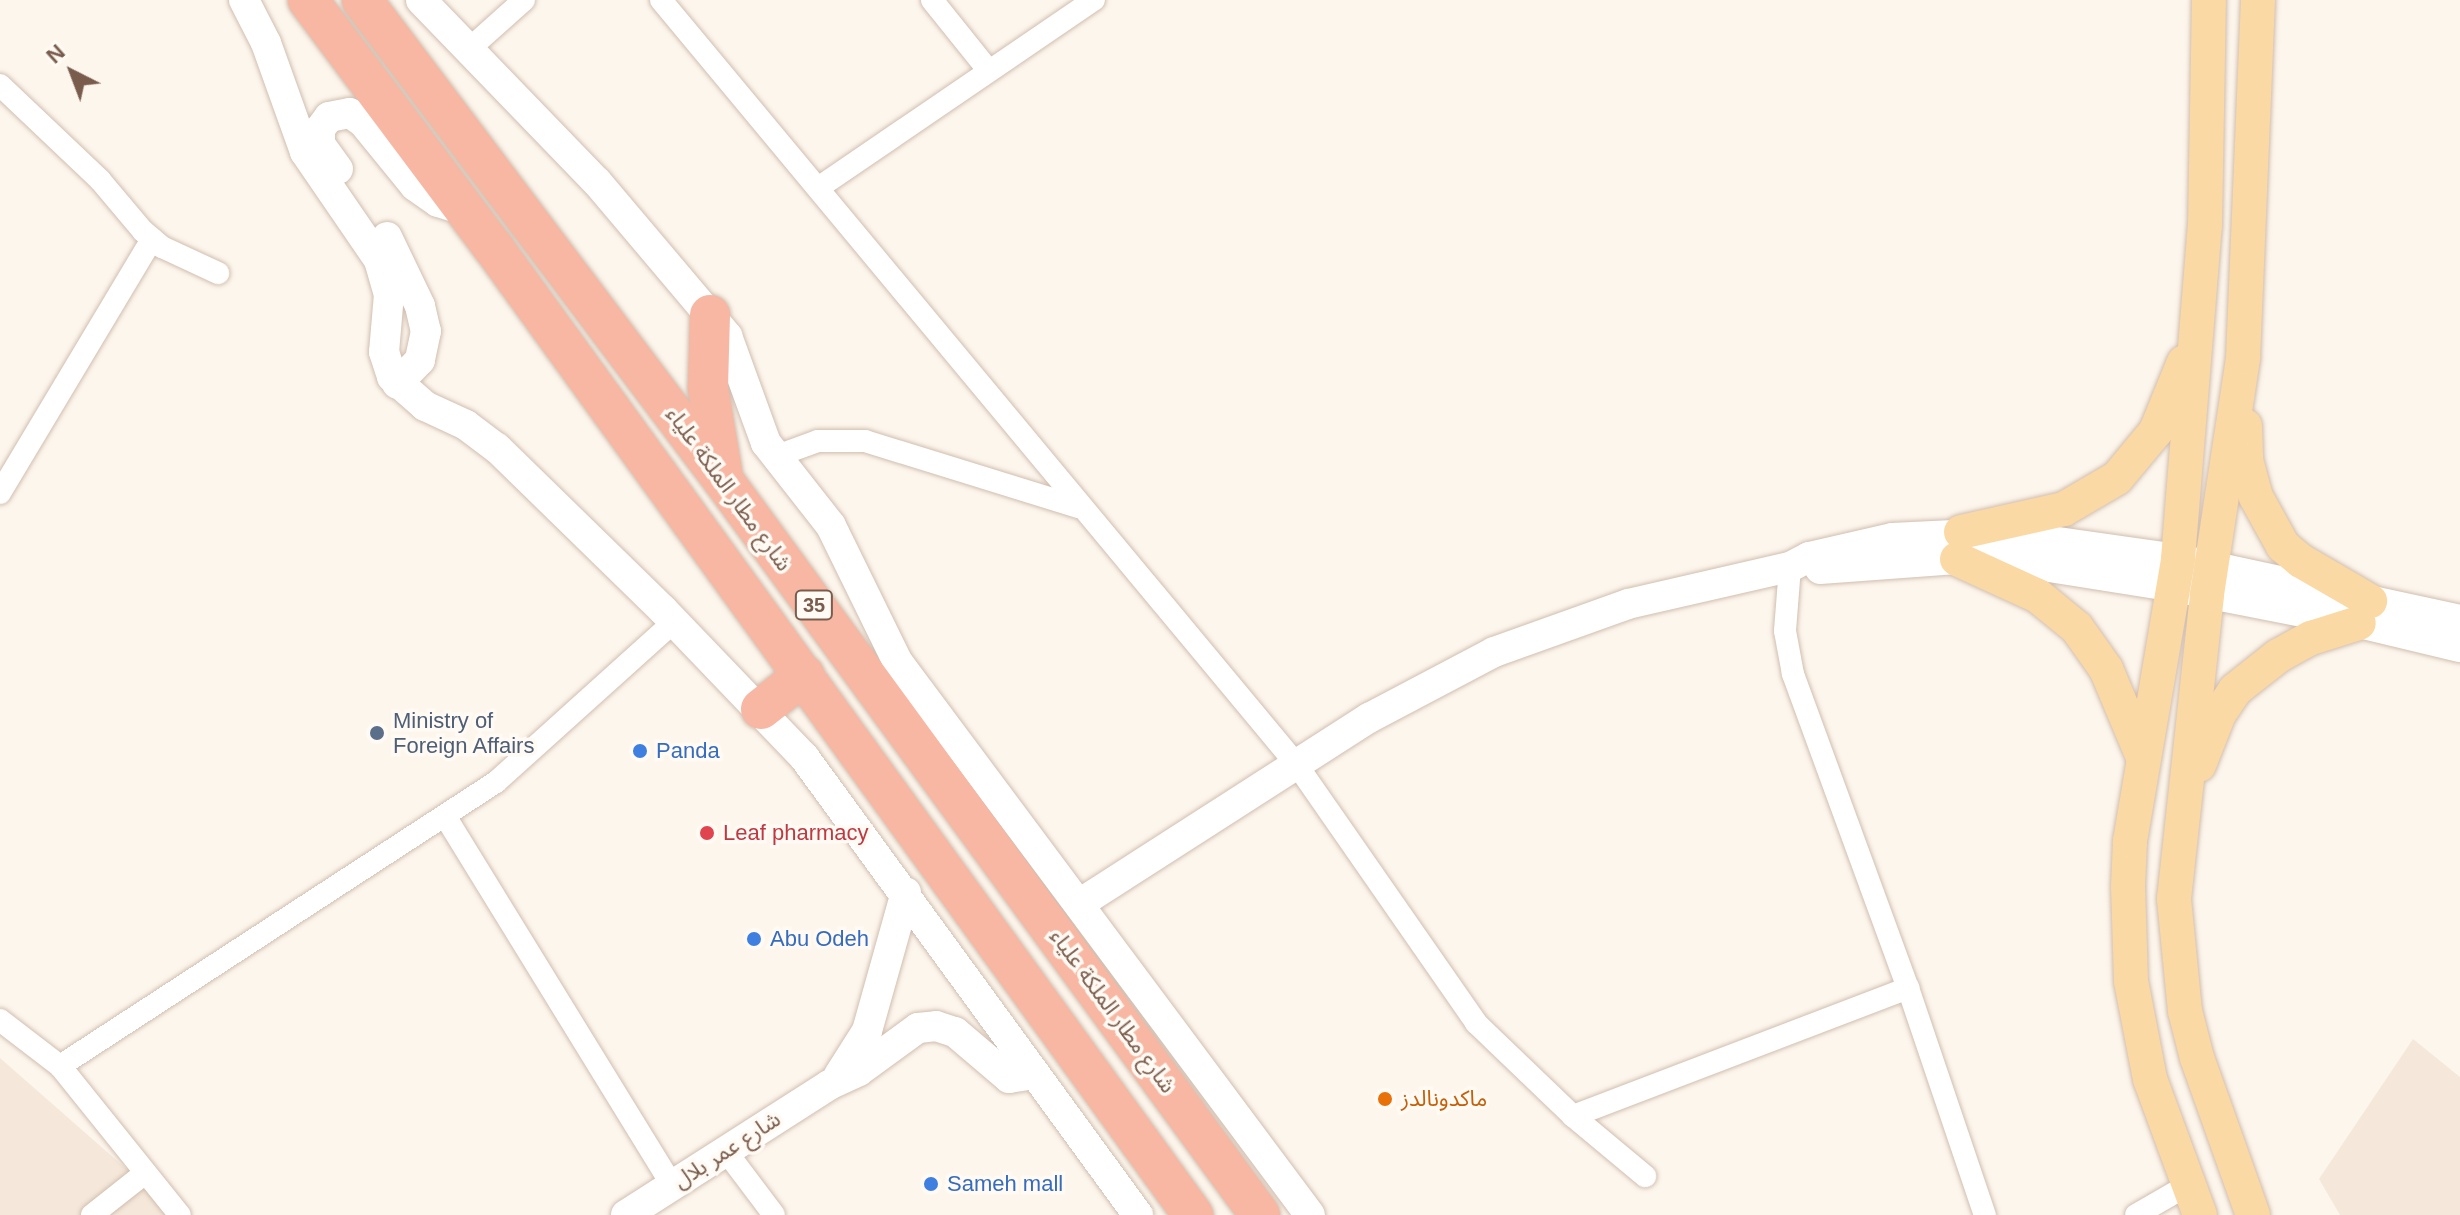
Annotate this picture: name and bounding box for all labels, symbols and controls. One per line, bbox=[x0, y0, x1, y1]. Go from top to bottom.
north arrow bbox=[32, 32, 112, 112]
text: N bbox=[41, 39, 70, 68]
street label: شارع مطار الملكة علياء bbox=[661, 402, 797, 576]
road number: 35 bbox=[794, 589, 834, 621]
place label: Ministry of Foreign Affairs bbox=[393, 707, 536, 758]
marker: Ministry of Foreign Affairs bbox=[368, 724, 386, 742]
place label: Panda bbox=[656, 738, 720, 764]
marker: Panda bbox=[631, 742, 649, 760]
place label: Leaf pharmacy bbox=[723, 820, 869, 846]
marker: Leaf pharmacy bbox=[698, 824, 716, 842]
street label: شارع مطار الملكة علياء bbox=[1045, 924, 1181, 1098]
place label: Abu Odeh bbox=[770, 926, 869, 952]
marker: Abu Odeh bbox=[745, 930, 763, 948]
place label: ماكدونالدز bbox=[1401, 1086, 1487, 1112]
marker: ماكدونالدز bbox=[1376, 1090, 1394, 1108]
street label: شارع عمر بلال bbox=[669, 1106, 785, 1194]
place label: Sameh mall bbox=[947, 1171, 1063, 1197]
marker: Sameh mall bbox=[922, 1175, 940, 1193]

